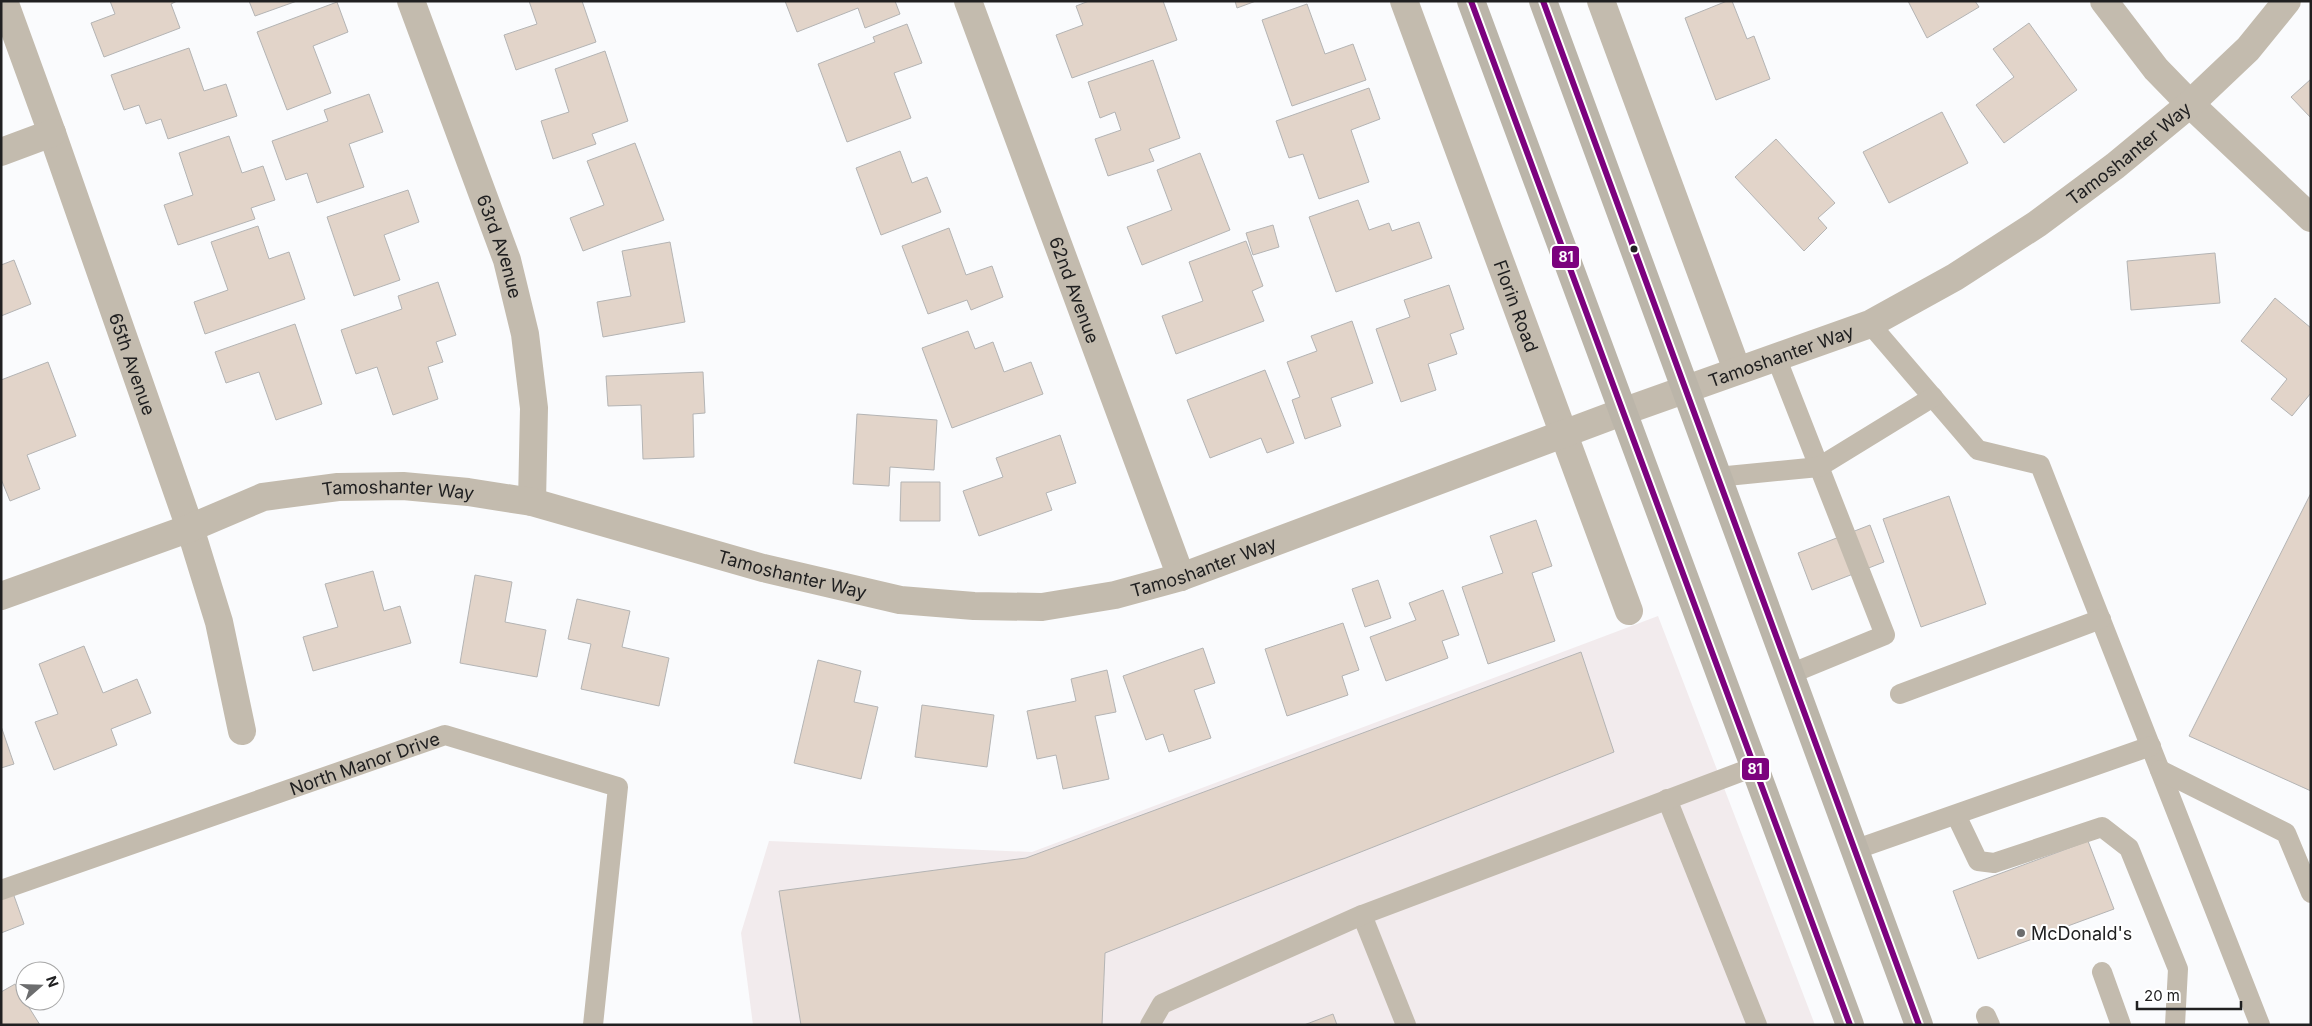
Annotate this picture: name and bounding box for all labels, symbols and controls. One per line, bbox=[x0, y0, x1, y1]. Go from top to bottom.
street label: Tamoshanter Way bbox=[2062, 97, 2195, 209]
street label: 63rd Avenue bbox=[473, 191, 526, 300]
street label: 62nd Avenue bbox=[1046, 234, 1104, 346]
unlabelled marker bbox=[1629, 244, 1639, 254]
line badge: 81 bbox=[1551, 245, 1580, 269]
text: 81 bbox=[1558, 248, 1574, 265]
street label: Florin Road bbox=[1490, 257, 1543, 355]
street label: 65th Avenue bbox=[105, 310, 160, 418]
street label: Tamoshanter Way bbox=[1705, 320, 1856, 391]
street label: Tamoshanter Way bbox=[321, 475, 476, 503]
street label: Tamoshanter Way bbox=[1128, 532, 1279, 601]
street label: Tamoshanter Way bbox=[715, 545, 869, 602]
street label: North Manor Drive bbox=[287, 727, 442, 799]
line badge: 81 bbox=[1741, 757, 1770, 781]
text: 81 bbox=[1747, 760, 1763, 777]
place label: McDonald's bbox=[2031, 923, 2132, 944]
marker: McDonald's bbox=[2015, 927, 2027, 939]
north arrow bbox=[15, 961, 65, 1011]
text: N bbox=[43, 973, 62, 989]
scale bar bbox=[2137, 978, 2241, 1010]
text: 20 m bbox=[2144, 986, 2180, 1005]

